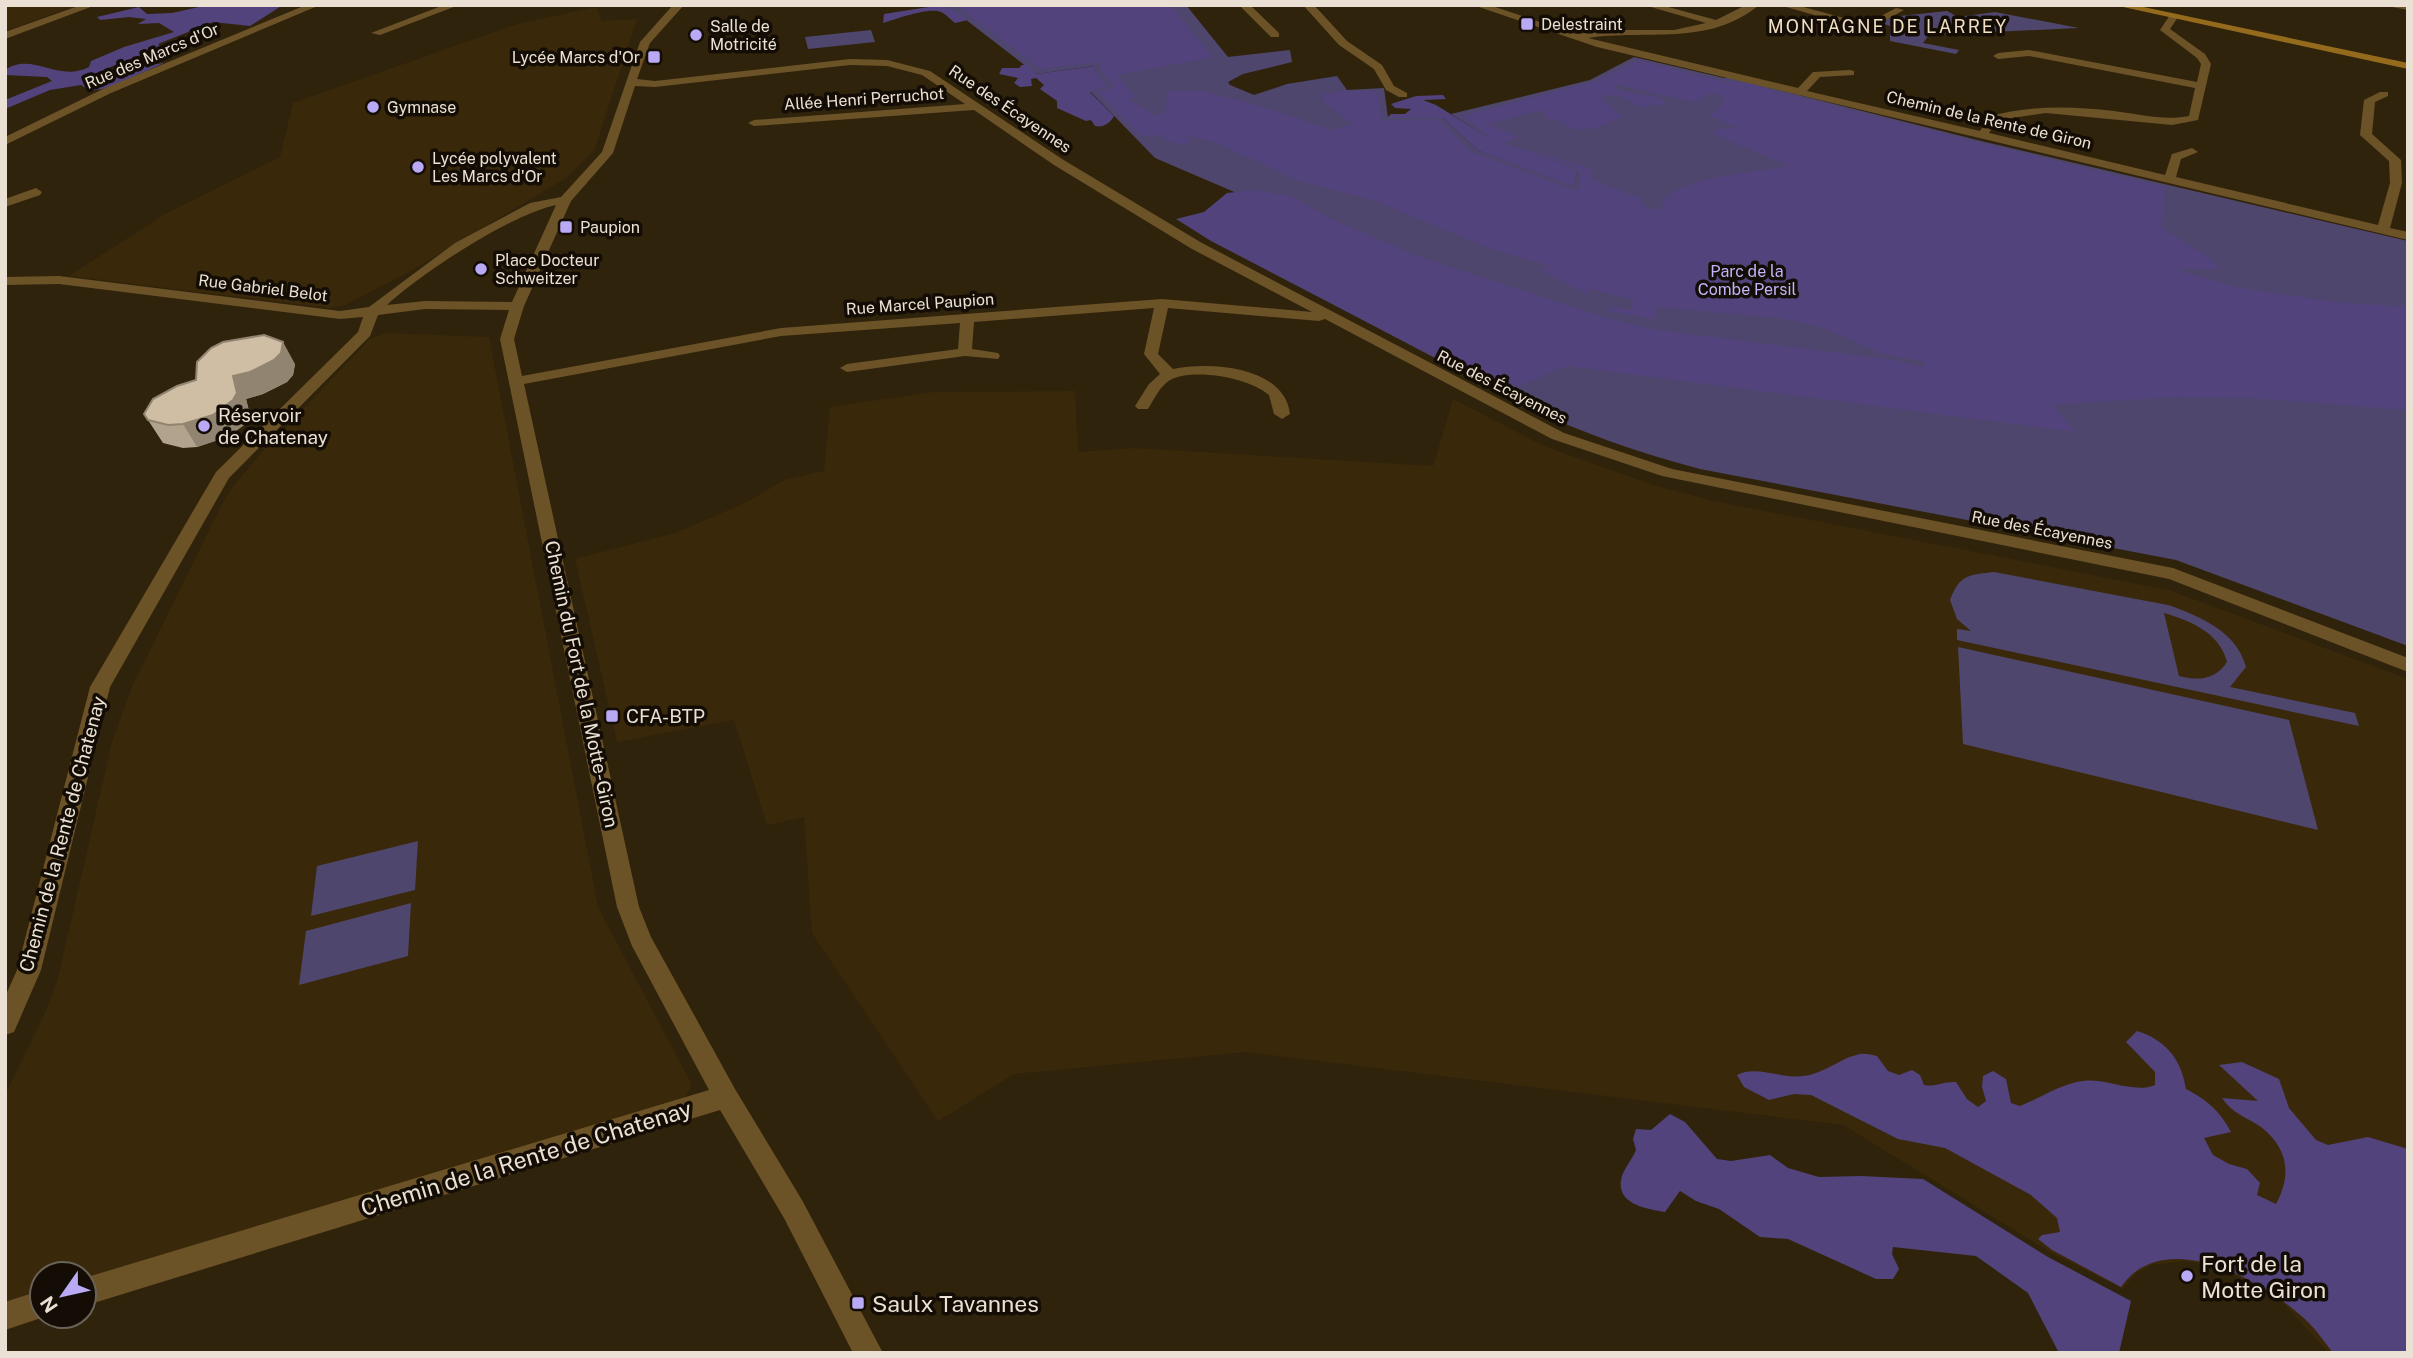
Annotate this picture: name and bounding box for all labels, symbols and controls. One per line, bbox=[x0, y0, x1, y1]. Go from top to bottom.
place label: Delestraint bbox=[1541, 15, 1623, 34]
marker: Delestraint bbox=[1519, 16, 1535, 32]
district label: MONTAGNE DE LARREY bbox=[1768, 16, 2008, 37]
place label: Salle de Motricité bbox=[710, 17, 777, 54]
street label: Rue des Marcs d'Or bbox=[82, 19, 222, 93]
marker: Salle de Motricité bbox=[688, 27, 704, 43]
place label: Lycée Marcs d'Or bbox=[512, 48, 640, 67]
marker: Lycée Marcs d'Or bbox=[646, 49, 662, 65]
street label: Rue des Écayennes bbox=[945, 60, 1075, 157]
street label: Allée Henri Perruchot bbox=[783, 84, 945, 114]
street label: Chemin de la Rente de Giron bbox=[1885, 87, 2093, 153]
place label: Gymnase bbox=[387, 98, 456, 117]
marker: Gymnase bbox=[365, 99, 381, 115]
place label: Lycée polyvalent Les Marcs d'Or bbox=[432, 149, 557, 186]
marker: Lycée polyvalent Les Marcs d'Or bbox=[410, 159, 426, 175]
place label: Paupion bbox=[580, 218, 640, 237]
marker: Paupion bbox=[558, 219, 574, 235]
place label: Place Docteur Schweitzer bbox=[495, 251, 599, 288]
marker: Place Docteur Schweitzer bbox=[473, 261, 489, 277]
park label: Parc de la Combe Persil bbox=[1698, 262, 1796, 299]
street label: Rue Gabriel Belot bbox=[197, 271, 329, 305]
street label: Rue Marcel Paupion bbox=[845, 289, 995, 319]
street label: Rue des Écayennes bbox=[1434, 345, 1571, 428]
place label: Réservoir de Chatenay bbox=[218, 404, 328, 448]
marker: Réservoir de Chatenay bbox=[196, 418, 212, 434]
street label: Rue des Écayennes bbox=[1970, 506, 2114, 553]
street label: Chemin du Fort de la Motte-Giron bbox=[541, 538, 623, 830]
street label: Chemin de la Rente de Chatenay bbox=[15, 694, 109, 974]
place label: CFA-BTP bbox=[626, 705, 705, 727]
marker: CFA-BTP bbox=[604, 708, 620, 724]
street label: Chemin de la Rente de Chatenay bbox=[357, 1095, 695, 1221]
place label: Fort de la Motte Giron bbox=[2201, 1250, 2326, 1303]
north arrow bbox=[28, 1260, 98, 1330]
marker: Fort de la Motte Giron bbox=[2179, 1268, 2195, 1284]
place label: Saulx Tavannes bbox=[872, 1290, 1039, 1317]
text: N bbox=[36, 1292, 62, 1317]
marker: Saulx Tavannes bbox=[850, 1295, 866, 1311]

